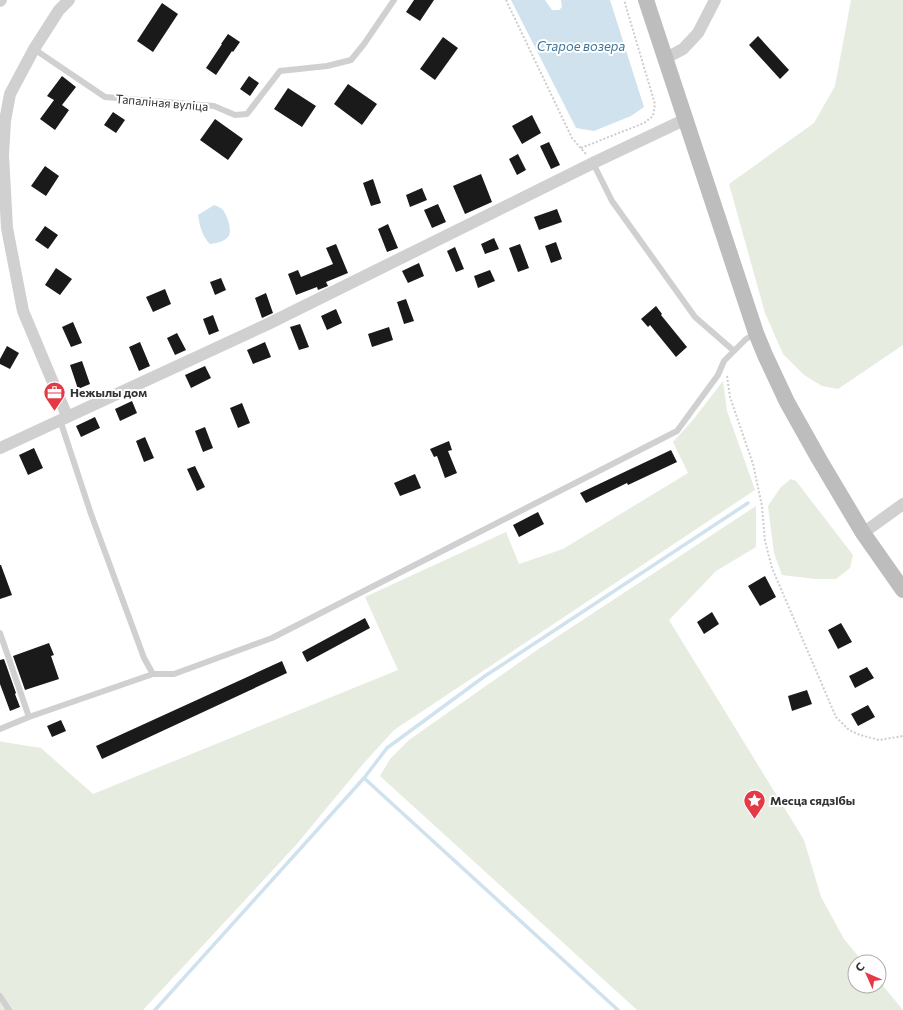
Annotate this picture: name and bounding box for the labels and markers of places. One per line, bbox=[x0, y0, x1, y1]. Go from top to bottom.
office icon: Нежылы дом bbox=[42, 379, 68, 412]
place label: Нежылы дом bbox=[70, 385, 147, 399]
place icon: Месца сядзібы bbox=[742, 787, 768, 820]
place label: Месца сядзібы bbox=[770, 793, 855, 807]

